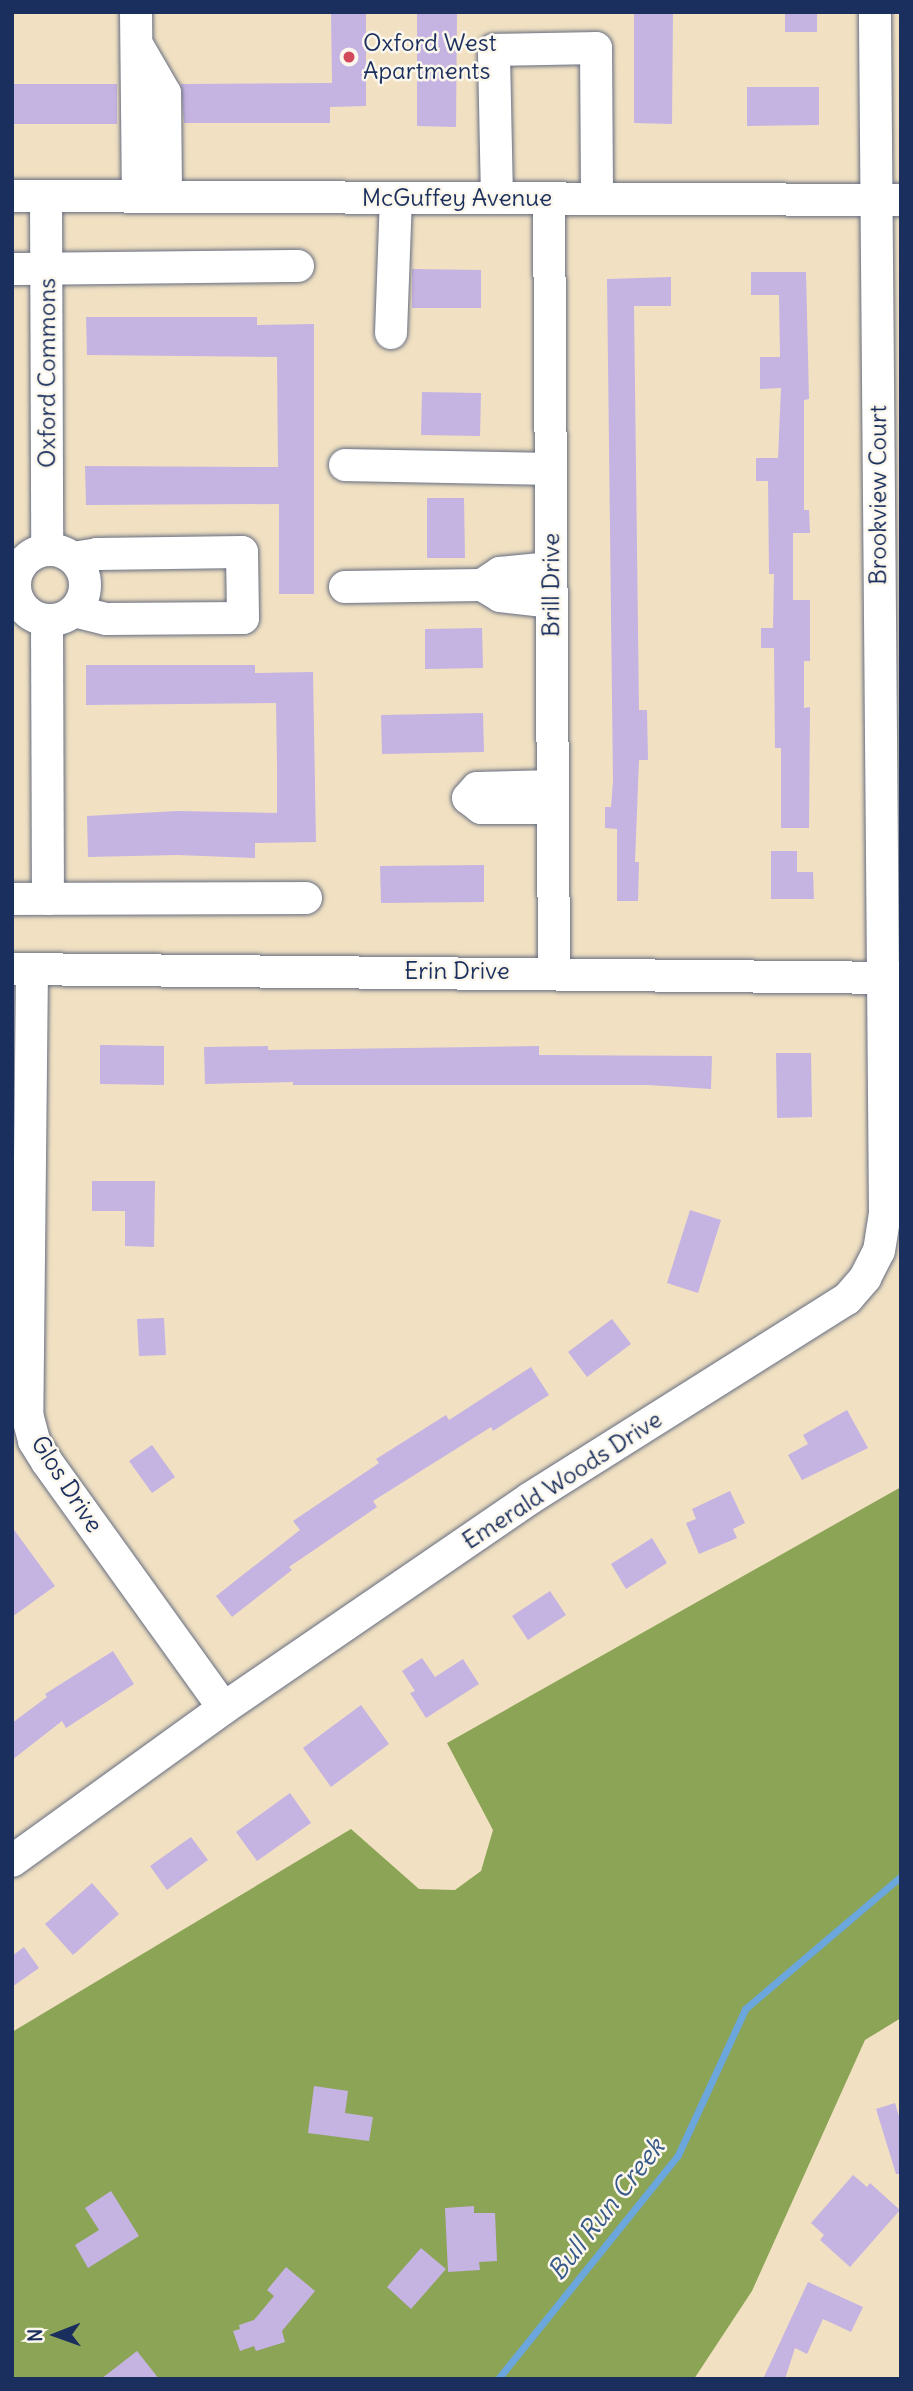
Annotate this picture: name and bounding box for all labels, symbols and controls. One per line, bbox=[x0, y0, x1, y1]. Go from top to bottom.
place label: Oxford West Apartments bbox=[363, 29, 497, 85]
marker: Oxford West Apartments bbox=[341, 49, 357, 65]
street label: McGuffey Avenue bbox=[362, 184, 552, 212]
street label: Oxford Commons bbox=[33, 278, 61, 468]
street label: Brookview Court bbox=[864, 405, 892, 585]
street label: Brill Drive bbox=[537, 533, 565, 637]
street label: Erin Drive bbox=[404, 957, 510, 985]
street label: Emerald Woods Drive bbox=[457, 1405, 667, 1555]
street label: Glos Drive bbox=[25, 1430, 109, 1538]
water label: Bull Run Creek bbox=[541, 2132, 671, 2286]
north arrow bbox=[21, 2300, 91, 2370]
text: N bbox=[23, 2329, 47, 2342]

